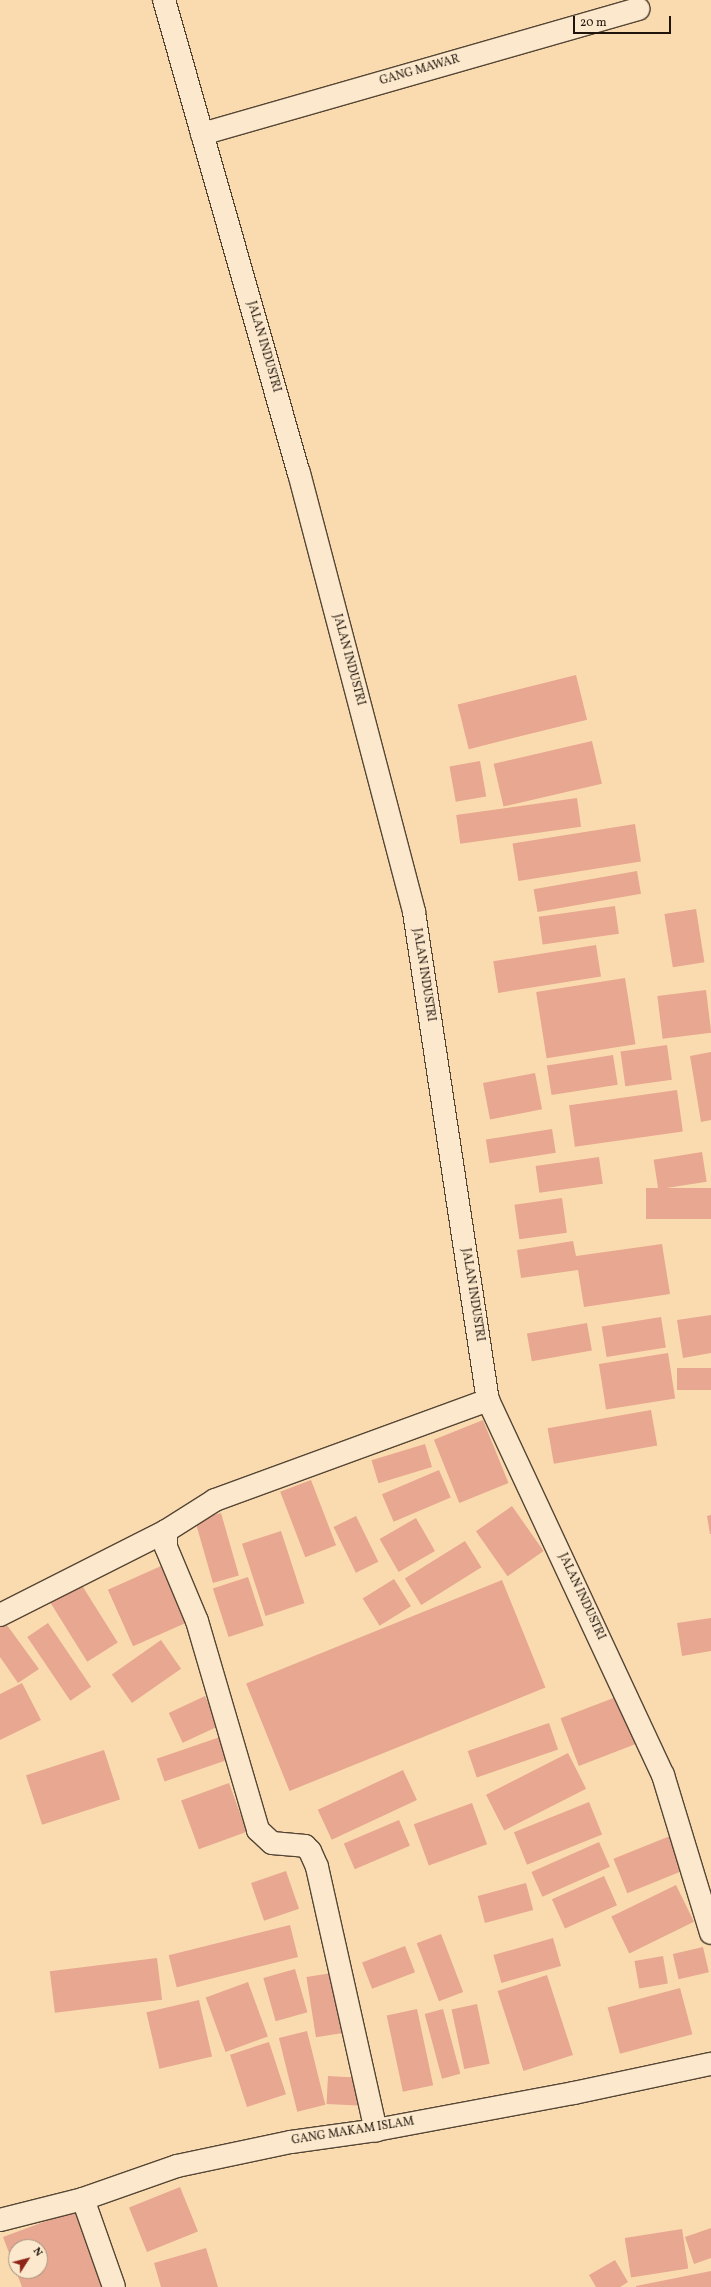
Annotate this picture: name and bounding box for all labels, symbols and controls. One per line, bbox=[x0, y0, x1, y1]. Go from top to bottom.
scale bar bbox=[575, 8, 673, 34]
text: 20 m bbox=[580, 15, 607, 31]
street label: GANG MAWAR bbox=[378, 53, 462, 89]
street label: JALAN INDUSTRI bbox=[243, 300, 283, 394]
street label: JALAN INDUSTRI bbox=[329, 613, 367, 707]
street label: JALAN INDUSTRI bbox=[409, 927, 437, 1023]
street label: JALAN INDUSTRI bbox=[458, 1247, 486, 1343]
street label: JALAN INDUSTRI bbox=[555, 1551, 607, 1643]
street label: GANG MAKAM ISLAM bbox=[291, 2115, 415, 2149]
north arrow bbox=[8, 2239, 48, 2279]
text: N bbox=[29, 2245, 46, 2260]

